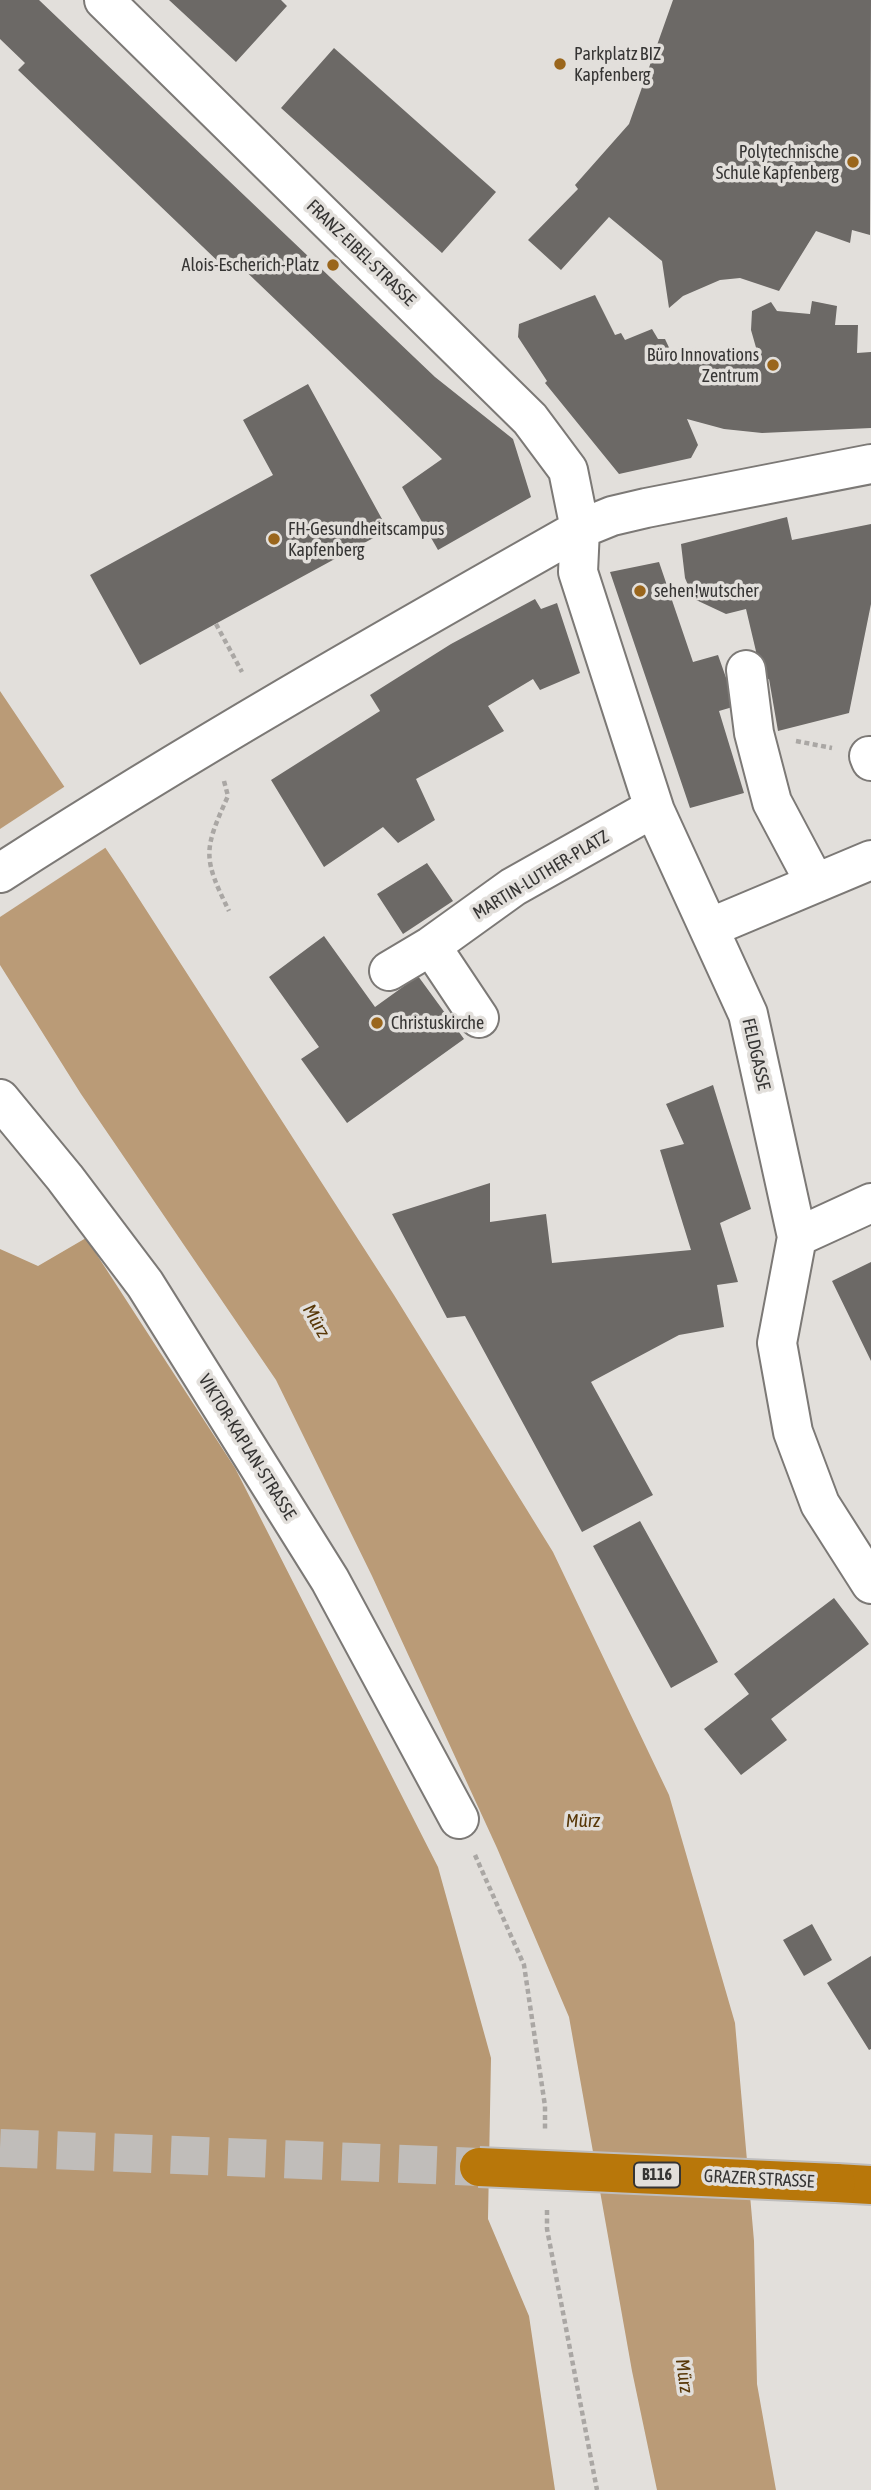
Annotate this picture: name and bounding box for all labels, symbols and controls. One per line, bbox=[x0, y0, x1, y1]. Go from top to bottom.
place label: Parkplatz BIZ Kapfenberg bbox=[574, 43, 661, 86]
marker: Parkplatz BIZ Kapfenberg bbox=[552, 56, 568, 72]
place label: Polytechnische Schule Kapfenberg bbox=[716, 141, 839, 184]
marker: Polytechnische Schule Kapfenberg bbox=[845, 154, 861, 170]
street label: FRANZ-EIBEL-STRASSE bbox=[302, 195, 420, 311]
place label: Alois-Escherich-Platz bbox=[182, 254, 319, 276]
marker: Alois-Escherich-Platz bbox=[325, 257, 341, 273]
place label: Büro Innovations Zentrum bbox=[647, 344, 759, 386]
marker: Büro Innovations Zentrum bbox=[765, 357, 781, 373]
place label: FH-Gesundheitscampus Kapfenberg bbox=[288, 518, 444, 560]
marker: FH-Gesundheitscampus Kapfenberg bbox=[266, 531, 282, 547]
place label: sehen!wutscher bbox=[654, 580, 759, 602]
marker: sehen!wutscher bbox=[632, 583, 648, 599]
street label: MARTIN-LUTHER-PLATZ bbox=[469, 826, 613, 924]
place label: Christuskirche bbox=[391, 1012, 484, 1034]
marker: Christuskirche bbox=[369, 1015, 385, 1031]
street label: FELDGASSE bbox=[737, 1016, 775, 1092]
water label: Mürz bbox=[298, 1300, 334, 1342]
street label: VIKTOR-KAPLAN-STRASSE bbox=[194, 1370, 300, 1524]
water label: Mürz bbox=[566, 1810, 600, 1832]
road number: B116 bbox=[634, 2162, 680, 2188]
street label: GRAZER STRASSE bbox=[703, 2165, 815, 2193]
water label: Mürz bbox=[670, 2357, 698, 2395]

